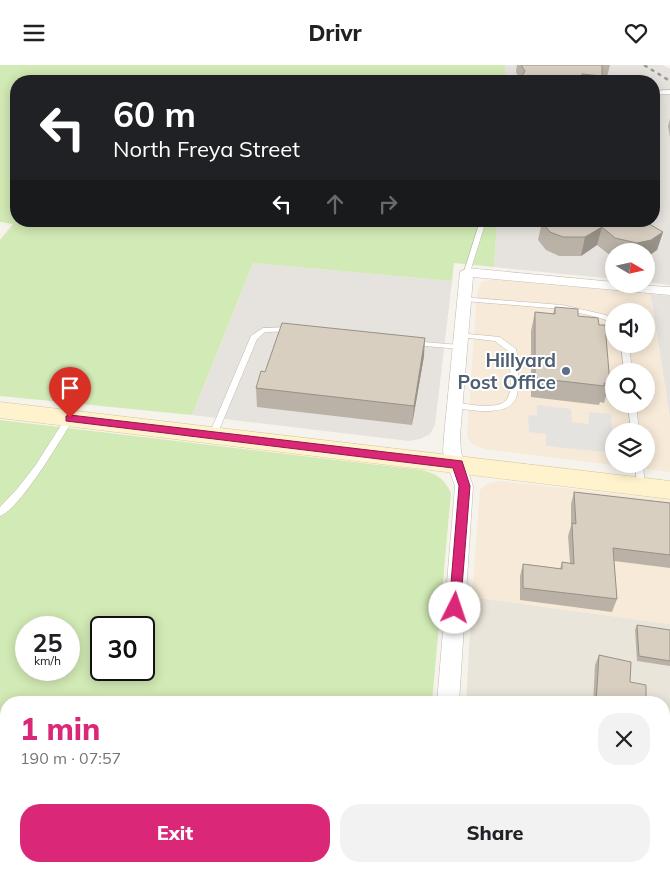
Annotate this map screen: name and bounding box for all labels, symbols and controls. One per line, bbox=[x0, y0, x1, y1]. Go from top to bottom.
icon: menu bbox=[20, 19, 48, 47]
text: Drivr bbox=[308, 19, 362, 47]
icon: heart bbox=[622, 19, 650, 47]
text: 60 m bbox=[113, 92, 196, 136]
icon: left bbox=[30, 95, 95, 160]
text: North Freya Street bbox=[113, 135, 300, 163]
icon: left bbox=[268, 190, 296, 218]
icon: ahead bbox=[321, 190, 349, 218]
icon: right bbox=[374, 190, 402, 218]
north arrow bbox=[605, 243, 655, 293]
map controls bbox=[605, 243, 655, 473]
button: sound bbox=[605, 303, 655, 353]
place label: Hillyard Post Office bbox=[458, 348, 556, 394]
button: search bbox=[605, 363, 655, 413]
marker: Hillyard Post Office bbox=[560, 365, 572, 377]
pin bbox=[49, 367, 91, 418]
icon: arrive bbox=[56, 374, 84, 402]
button: layers bbox=[605, 423, 655, 473]
position arrow bbox=[428, 581, 480, 633]
speed limit sign: 30 bbox=[90, 616, 155, 681]
text: 25 bbox=[32, 627, 63, 658]
text: km/h bbox=[34, 653, 61, 668]
text: 1 min bbox=[20, 710, 100, 748]
button: close bbox=[598, 713, 650, 765]
text: 190 m · 07:57 bbox=[20, 748, 121, 768]
button: Exit bbox=[20, 804, 330, 862]
button: Share bbox=[340, 804, 650, 862]

